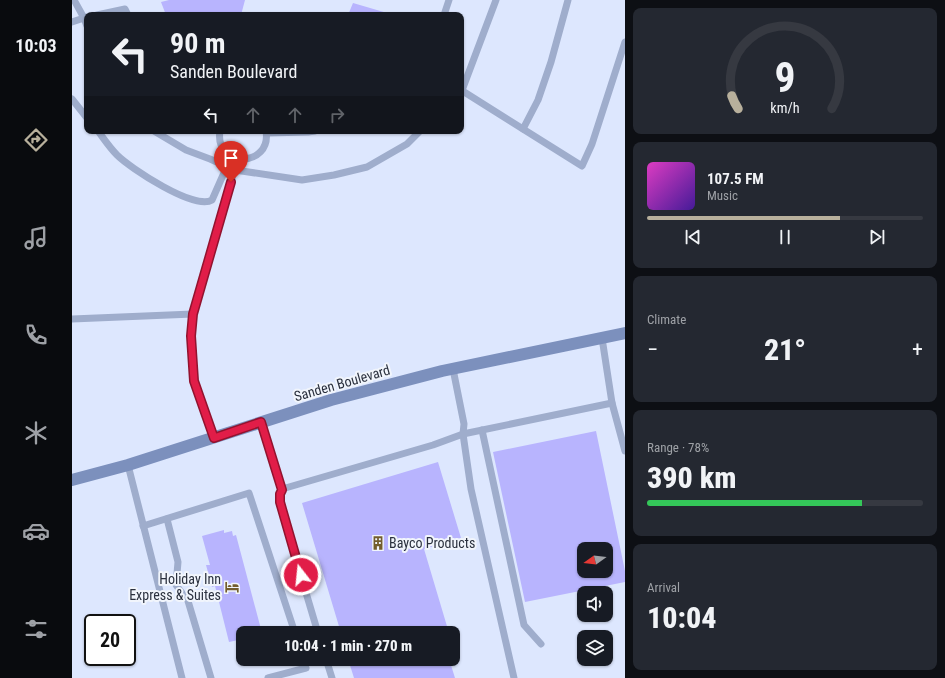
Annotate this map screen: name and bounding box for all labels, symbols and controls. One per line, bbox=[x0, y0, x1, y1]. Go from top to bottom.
text: 90 m bbox=[170, 27, 226, 60]
icon: left bbox=[104, 28, 156, 80]
text: 10:03 bbox=[15, 35, 57, 56]
text: 9 bbox=[774, 53, 796, 102]
text: Sanden Boulevard bbox=[170, 61, 297, 82]
text: km/h bbox=[770, 100, 800, 116]
icon: left bbox=[200, 104, 222, 126]
icon: ahead bbox=[242, 104, 264, 126]
icon: ahead bbox=[284, 104, 306, 126]
icon: right bbox=[326, 104, 348, 126]
icon: directions bbox=[22, 126, 50, 154]
pin bbox=[214, 141, 248, 182]
icon: arrive bbox=[220, 147, 242, 169]
text: 107.5 FM bbox=[707, 170, 764, 188]
text: Music bbox=[707, 188, 738, 203]
icon: music bbox=[22, 224, 50, 252]
icon: previous bbox=[682, 226, 704, 248]
icon: pause bbox=[774, 226, 796, 248]
icon: next bbox=[866, 226, 888, 248]
text: Climate bbox=[647, 312, 686, 327]
icon: phone bbox=[22, 321, 50, 349]
text: 21° bbox=[764, 332, 806, 367]
text: − bbox=[647, 337, 658, 362]
text: + bbox=[912, 337, 923, 362]
street label: Sanden Boulevard bbox=[292, 362, 392, 404]
icon: climate bbox=[22, 419, 50, 447]
text: Range · 78% bbox=[647, 440, 709, 455]
text: 390 km bbox=[647, 460, 736, 495]
icon: car bbox=[22, 517, 50, 545]
building icon: Bayco Products bbox=[370, 535, 386, 551]
place label: Bayco Products bbox=[389, 535, 475, 551]
north arrow bbox=[577, 542, 613, 578]
map controls bbox=[577, 542, 613, 666]
position arrow bbox=[280, 554, 322, 596]
place label: Holiday Inn Express & Suites bbox=[129, 571, 221, 603]
hotel icon: Holiday Inn Express & Suites bbox=[224, 579, 240, 595]
text: Arrival bbox=[647, 580, 680, 595]
button: sound bbox=[577, 586, 613, 622]
text: 10:04 bbox=[647, 600, 716, 635]
speed limit sign: 20 bbox=[84, 614, 136, 666]
icon: filters bbox=[22, 615, 50, 643]
button: layers bbox=[577, 630, 613, 666]
text: 10:04 · 1 min · 270 m bbox=[284, 637, 412, 655]

